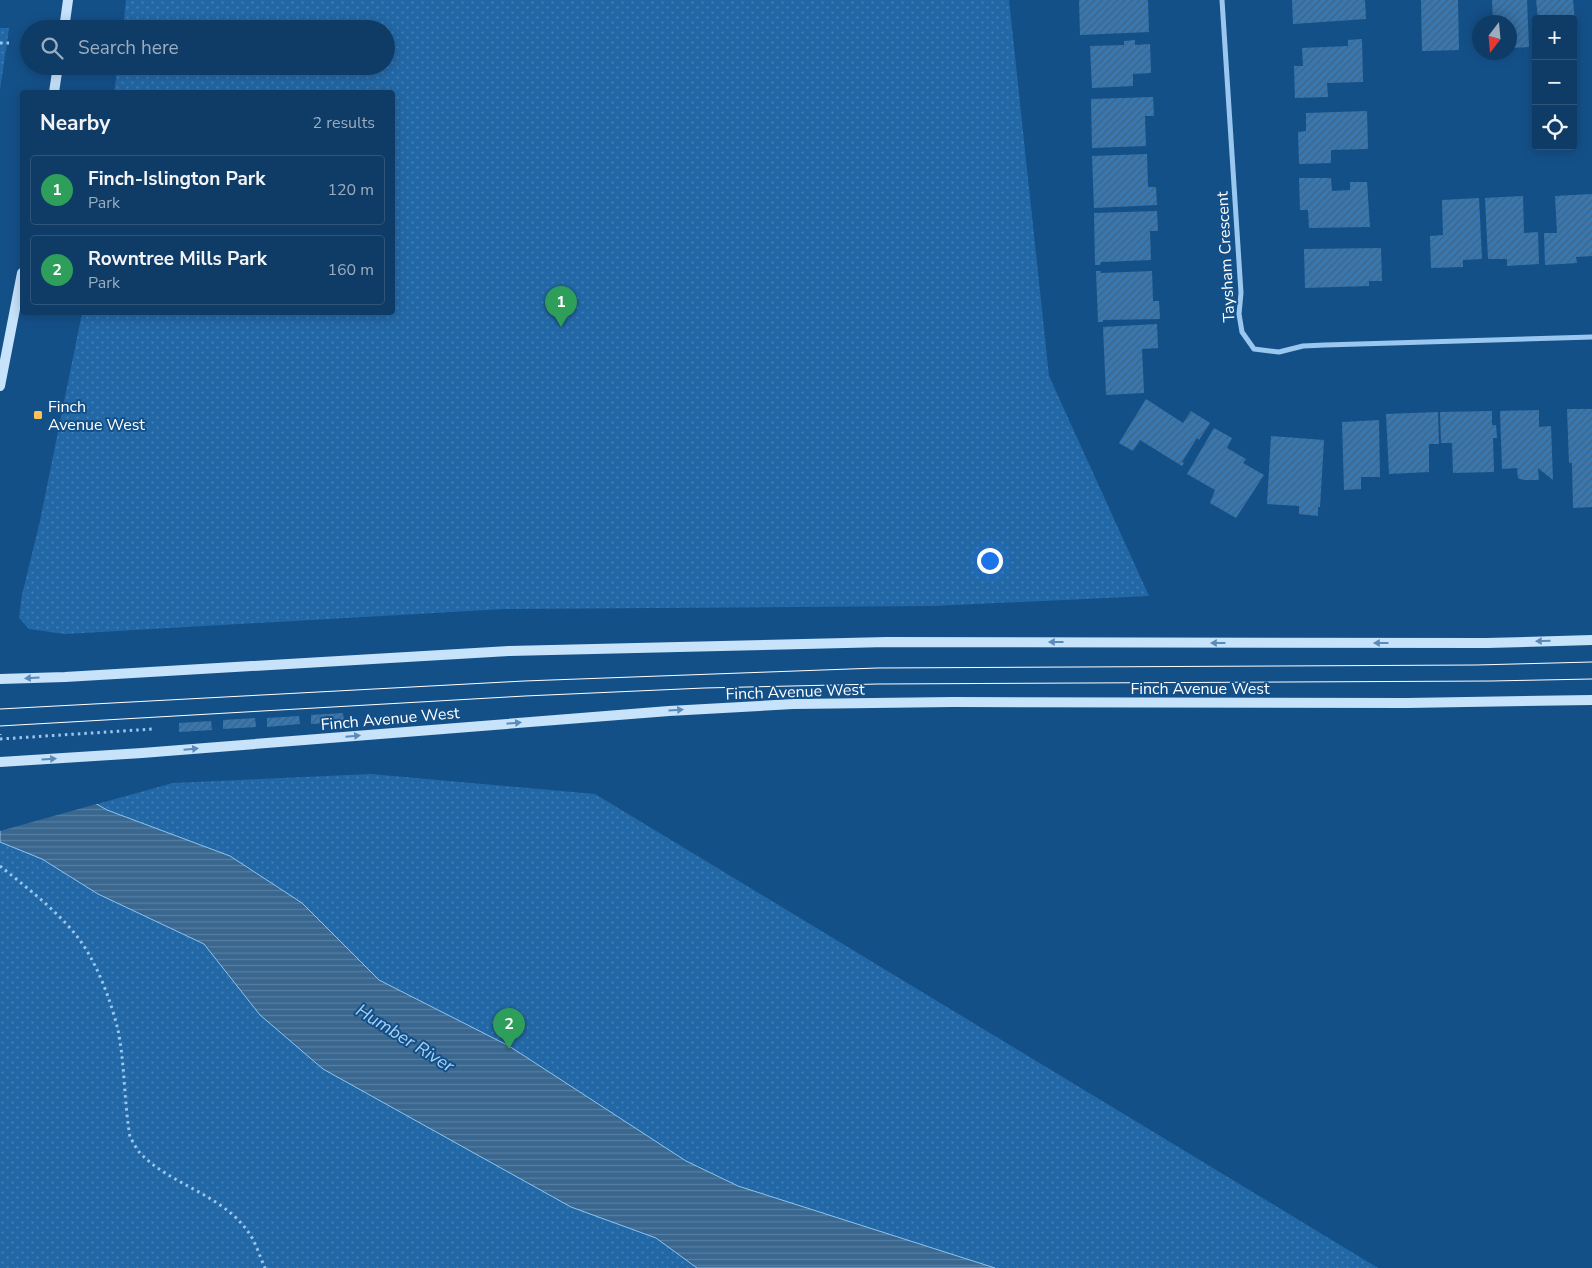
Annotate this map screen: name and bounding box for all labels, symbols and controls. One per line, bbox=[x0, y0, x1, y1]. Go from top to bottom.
north arrow bbox=[1472, 15, 1517, 60]
map controls bbox=[1532, 15, 1577, 150]
button: + bbox=[1532, 15, 1577, 60]
search box bbox=[20, 20, 395, 75]
icon: search bbox=[38, 34, 66, 62]
text: Search here bbox=[78, 35, 179, 61]
button: − bbox=[1532, 60, 1577, 105]
button: locate bbox=[1532, 105, 1577, 150]
text: Nearby bbox=[40, 109, 110, 137]
text: 2 results bbox=[313, 112, 375, 134]
text: Finch-Islington Park bbox=[88, 166, 265, 192]
text: 1 bbox=[52, 179, 62, 201]
text: 120 m bbox=[327, 179, 374, 201]
street label: Taysham Crescent bbox=[1212, 191, 1240, 323]
text: Park bbox=[88, 192, 120, 214]
text: Rowntree Mills Park bbox=[88, 246, 267, 272]
text: 2 bbox=[52, 259, 62, 281]
text: 160 m bbox=[327, 259, 374, 281]
text: Park bbox=[88, 272, 120, 294]
pin: 1 bbox=[545, 286, 577, 327]
place label: Finch Avenue West bbox=[48, 396, 145, 436]
marker: Finch Avenue West bbox=[32, 409, 44, 421]
your location bbox=[977, 548, 1003, 574]
one-way arrow bbox=[1048, 638, 1064, 646]
one-way arrow bbox=[1535, 638, 1551, 646]
one-way arrow bbox=[1210, 639, 1226, 647]
one-way arrow bbox=[1373, 639, 1389, 647]
one-way arrow bbox=[24, 675, 40, 683]
street label: Finch Avenue West bbox=[1130, 678, 1270, 700]
street label: Finch Avenue West bbox=[725, 679, 865, 705]
street label: Finch Avenue West bbox=[320, 702, 461, 736]
one-way arrow bbox=[669, 706, 685, 714]
one-way arrow bbox=[507, 719, 523, 727]
one-way arrow bbox=[345, 732, 361, 740]
one-way arrow bbox=[183, 745, 199, 753]
one-way arrow bbox=[41, 754, 57, 762]
water label: Humber River bbox=[351, 998, 459, 1078]
pin: 2 bbox=[493, 1008, 525, 1049]

